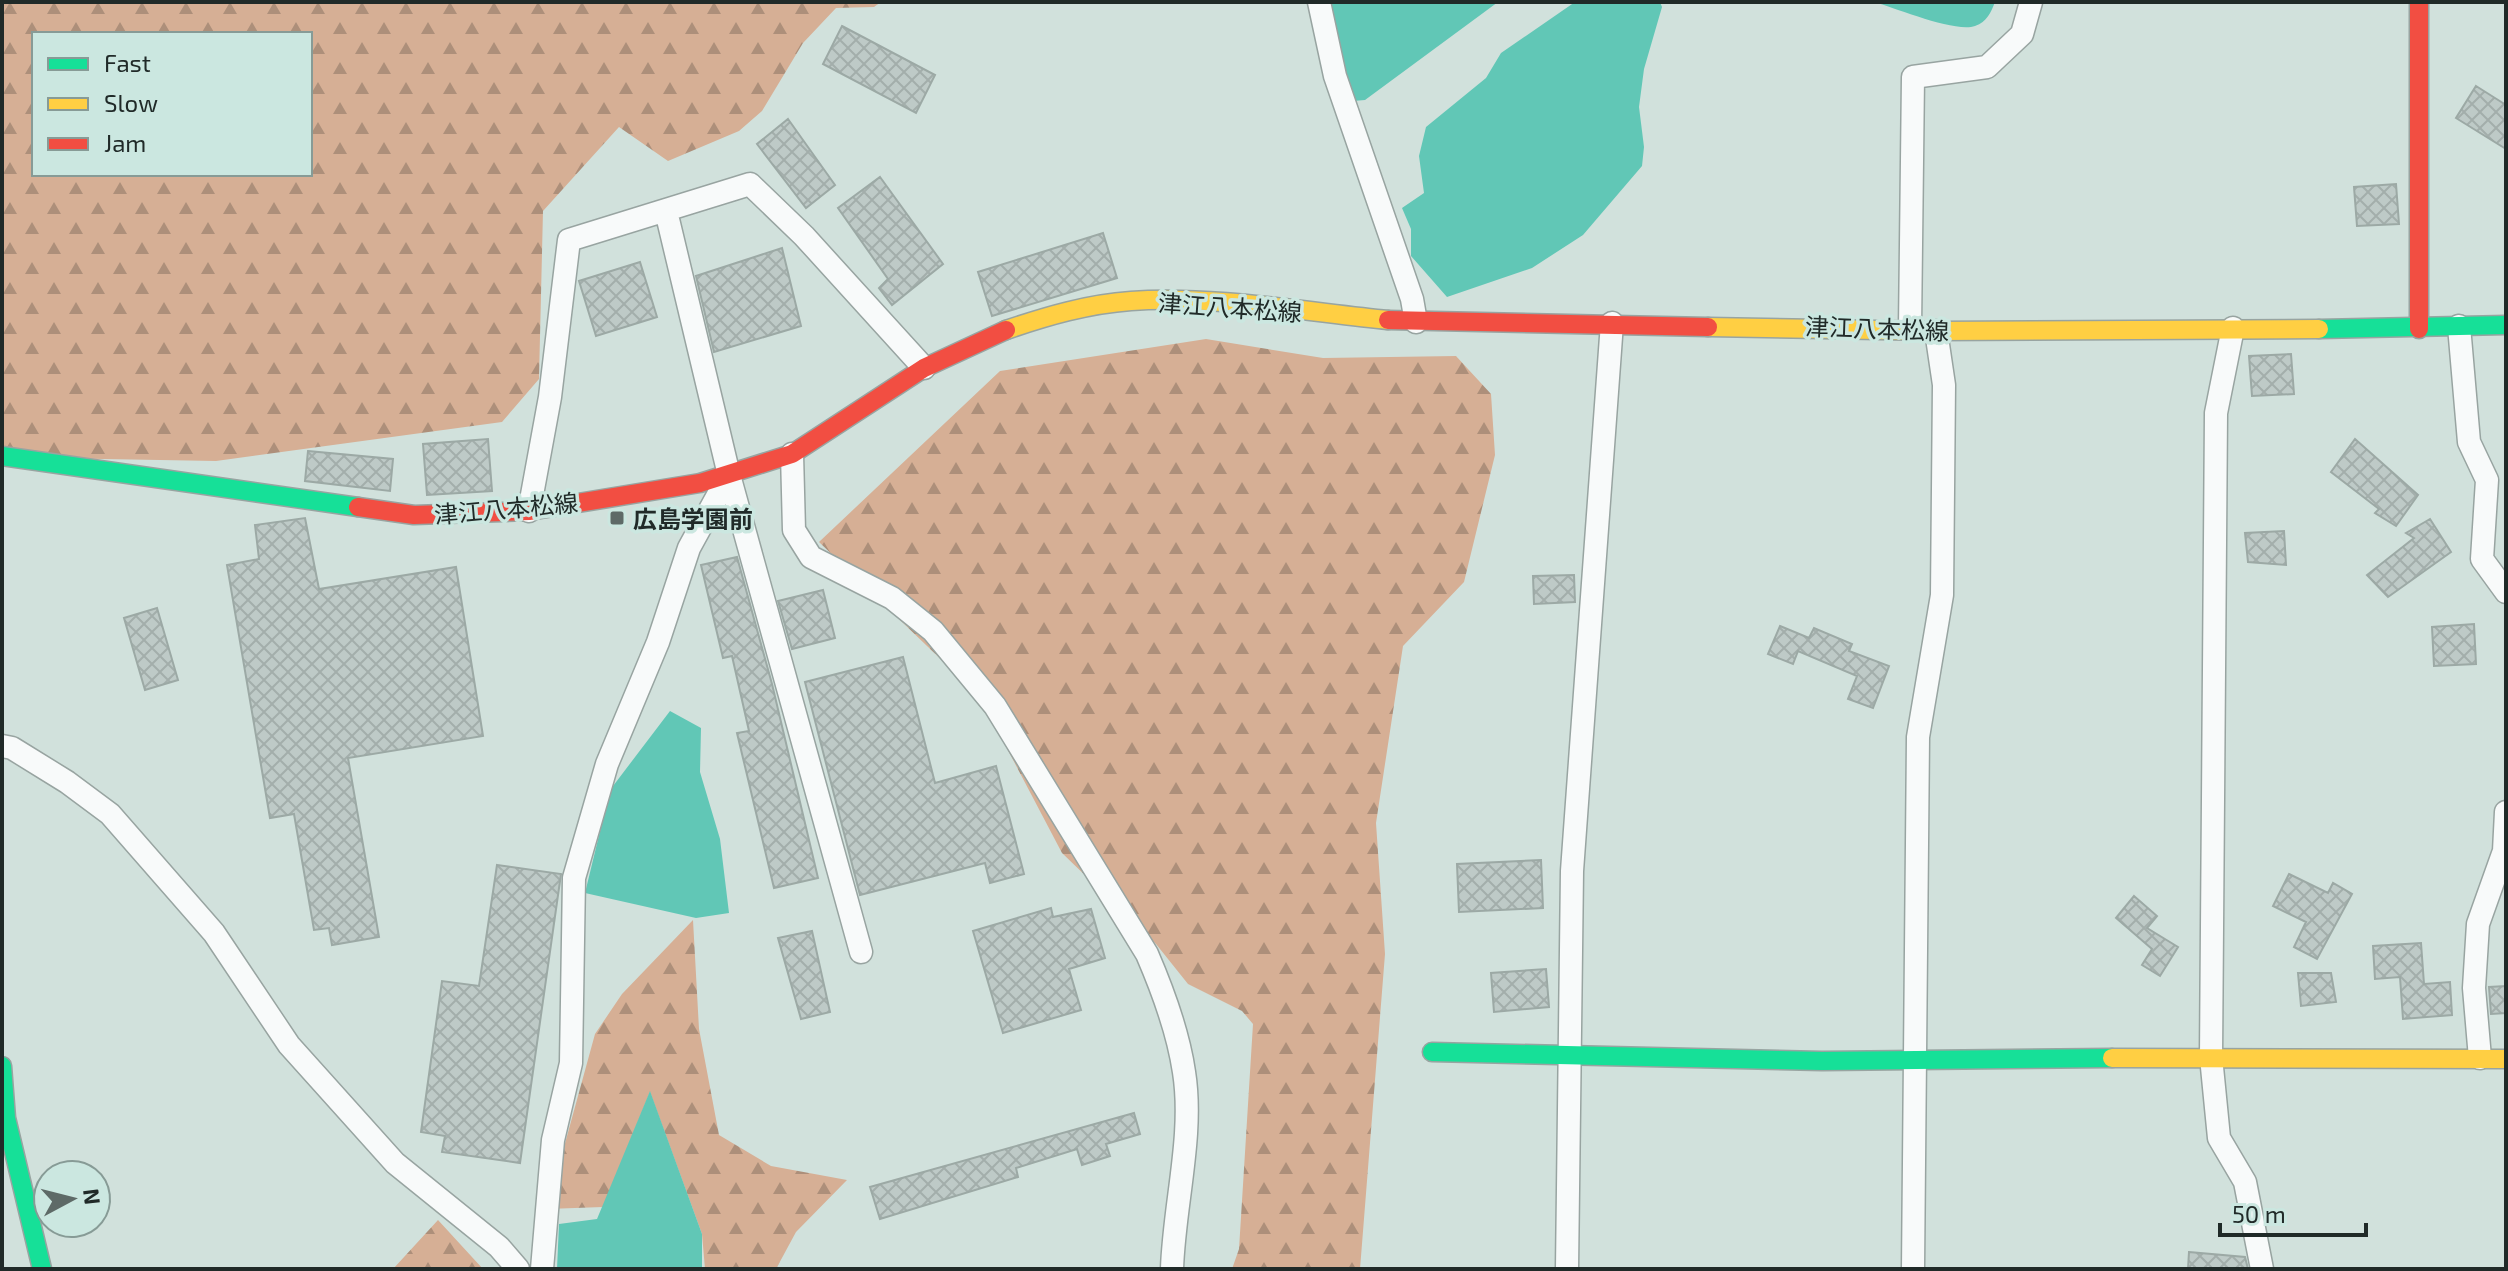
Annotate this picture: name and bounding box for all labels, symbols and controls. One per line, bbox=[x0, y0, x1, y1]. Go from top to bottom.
legend bbox=[32, 32, 312, 176]
text: Fast bbox=[104, 48, 151, 77]
text: Slow bbox=[104, 88, 158, 117]
text: Jam bbox=[104, 128, 146, 157]
street label: 津江八本松線 bbox=[1157, 288, 1303, 326]
street label: 津江八本松線 bbox=[1805, 311, 1949, 345]
street label: 津江八本松線 bbox=[433, 487, 579, 529]
place label: 広島学園前 bbox=[633, 504, 753, 533]
marker: 広島学園前 bbox=[608, 509, 626, 527]
north arrow bbox=[32, 1159, 112, 1239]
text: N bbox=[79, 1187, 107, 1206]
scale bar bbox=[2220, 1187, 2366, 1237]
text: 50 m bbox=[2232, 1199, 2286, 1228]

